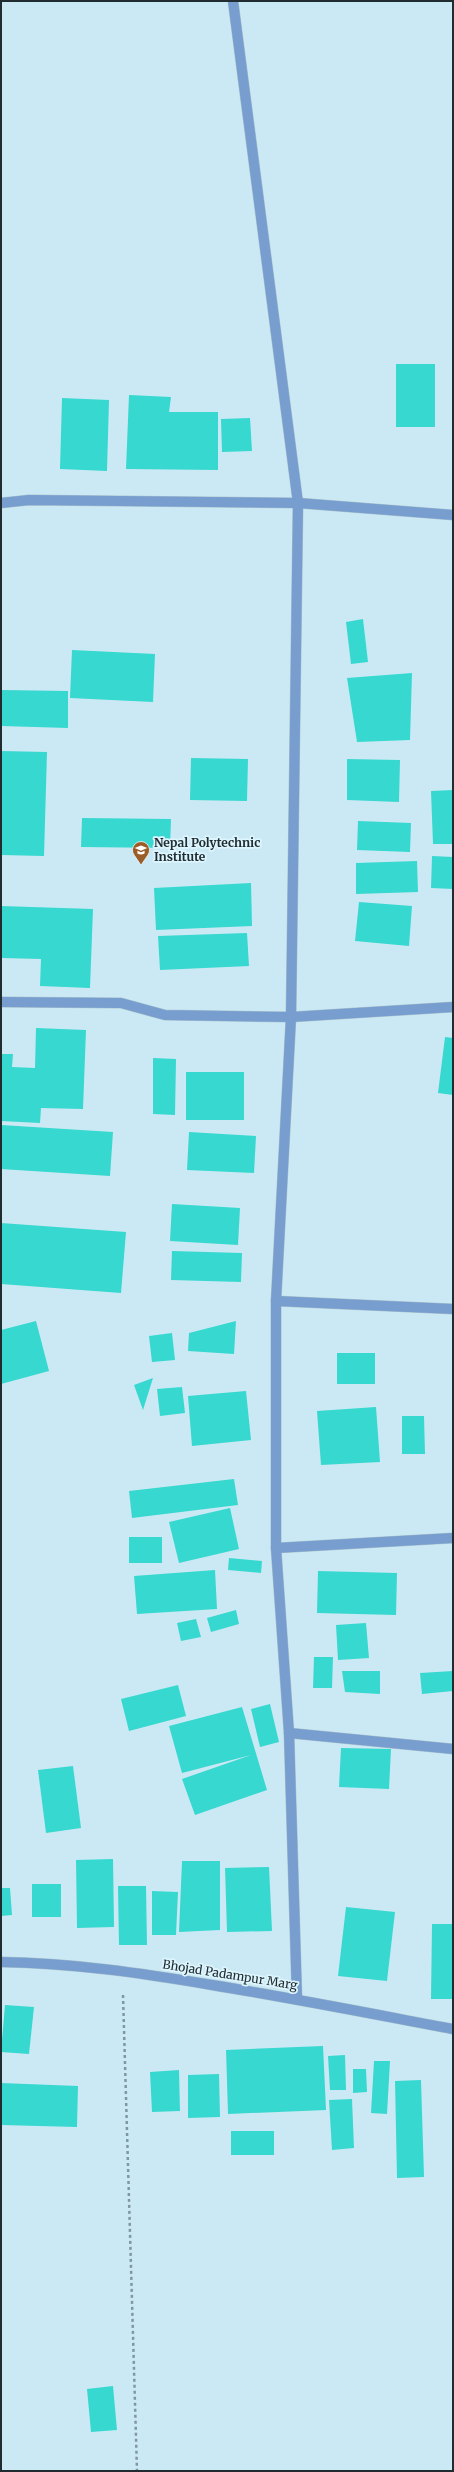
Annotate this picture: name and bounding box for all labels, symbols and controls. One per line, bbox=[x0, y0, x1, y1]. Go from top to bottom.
place label: Nepal Polytechnic Institute bbox=[154, 835, 260, 864]
school or university icon: Nepal Polytechnic Institute bbox=[131, 840, 151, 865]
street label: Bhojad Padampur Marg bbox=[162, 1956, 299, 1993]

